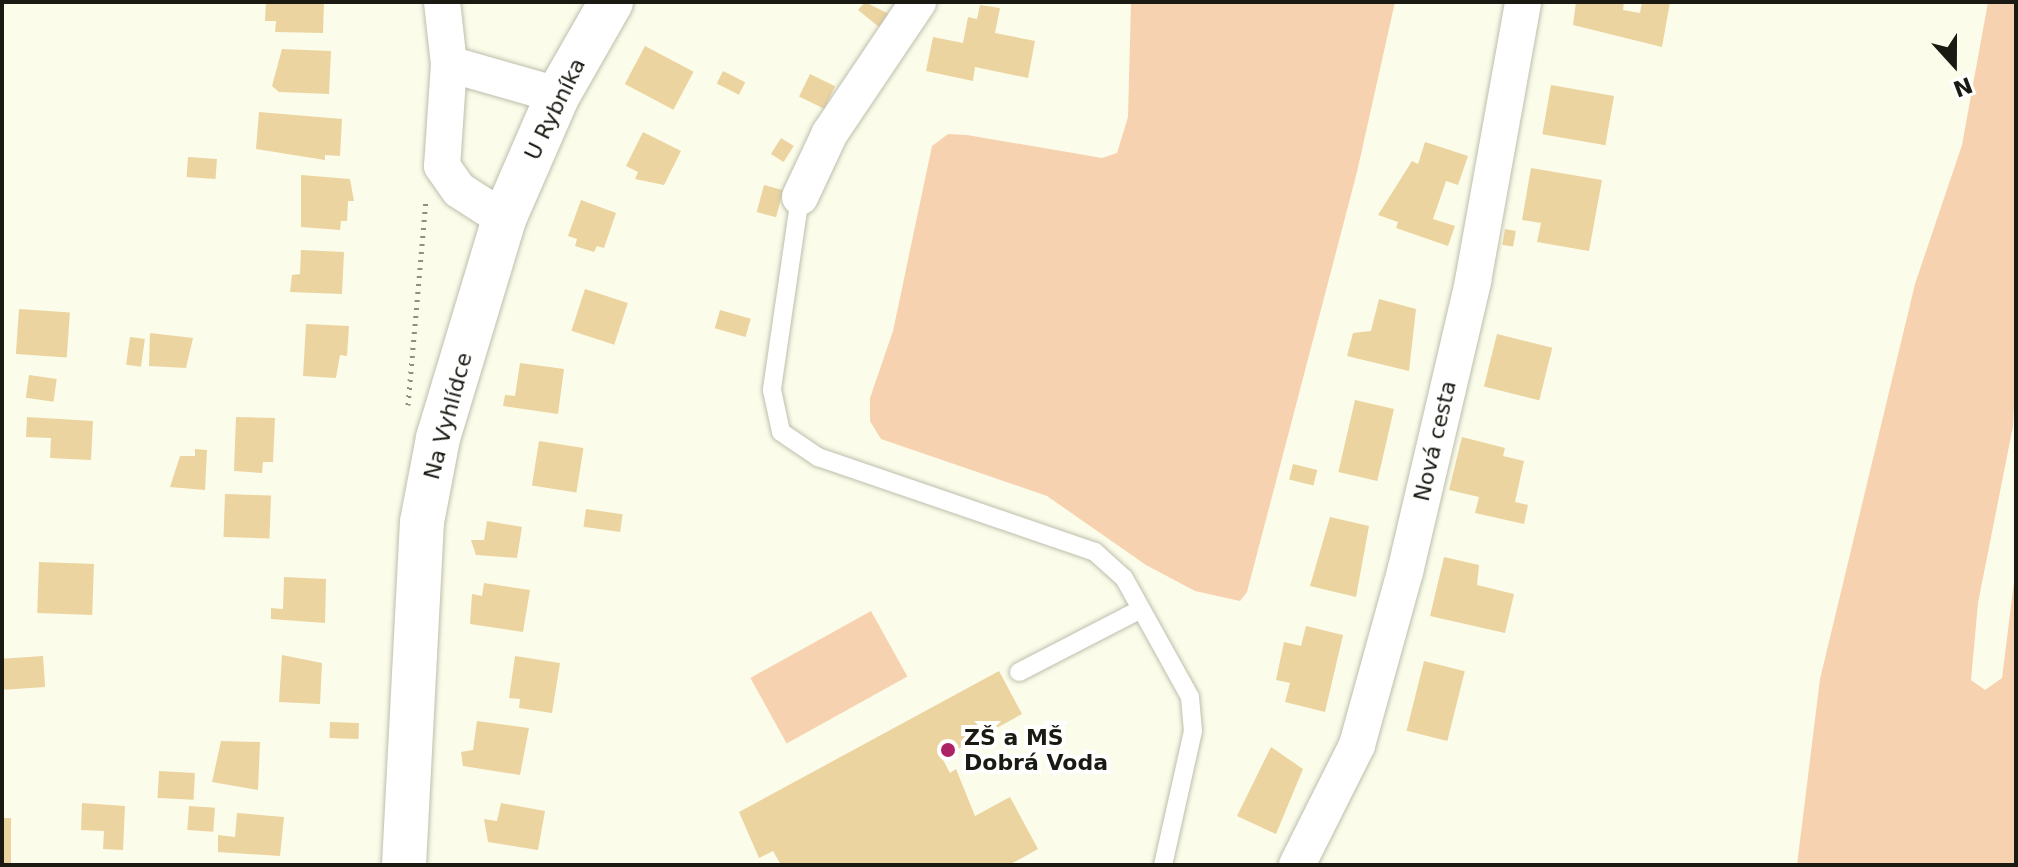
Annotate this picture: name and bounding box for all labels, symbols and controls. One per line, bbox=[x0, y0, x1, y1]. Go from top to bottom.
north arrow bbox=[1914, 24, 1994, 104]
street label: U Rybníka bbox=[519, 54, 591, 164]
text: N bbox=[1950, 72, 1976, 102]
street label: Na Vyhlídce bbox=[418, 350, 478, 482]
street label: Nová cesta bbox=[1408, 378, 1462, 504]
place label: ZŠ a MŠ Dobrá Voda bbox=[964, 724, 1108, 776]
marker: ZŠ a MŠ Dobrá Voda bbox=[939, 741, 957, 759]

